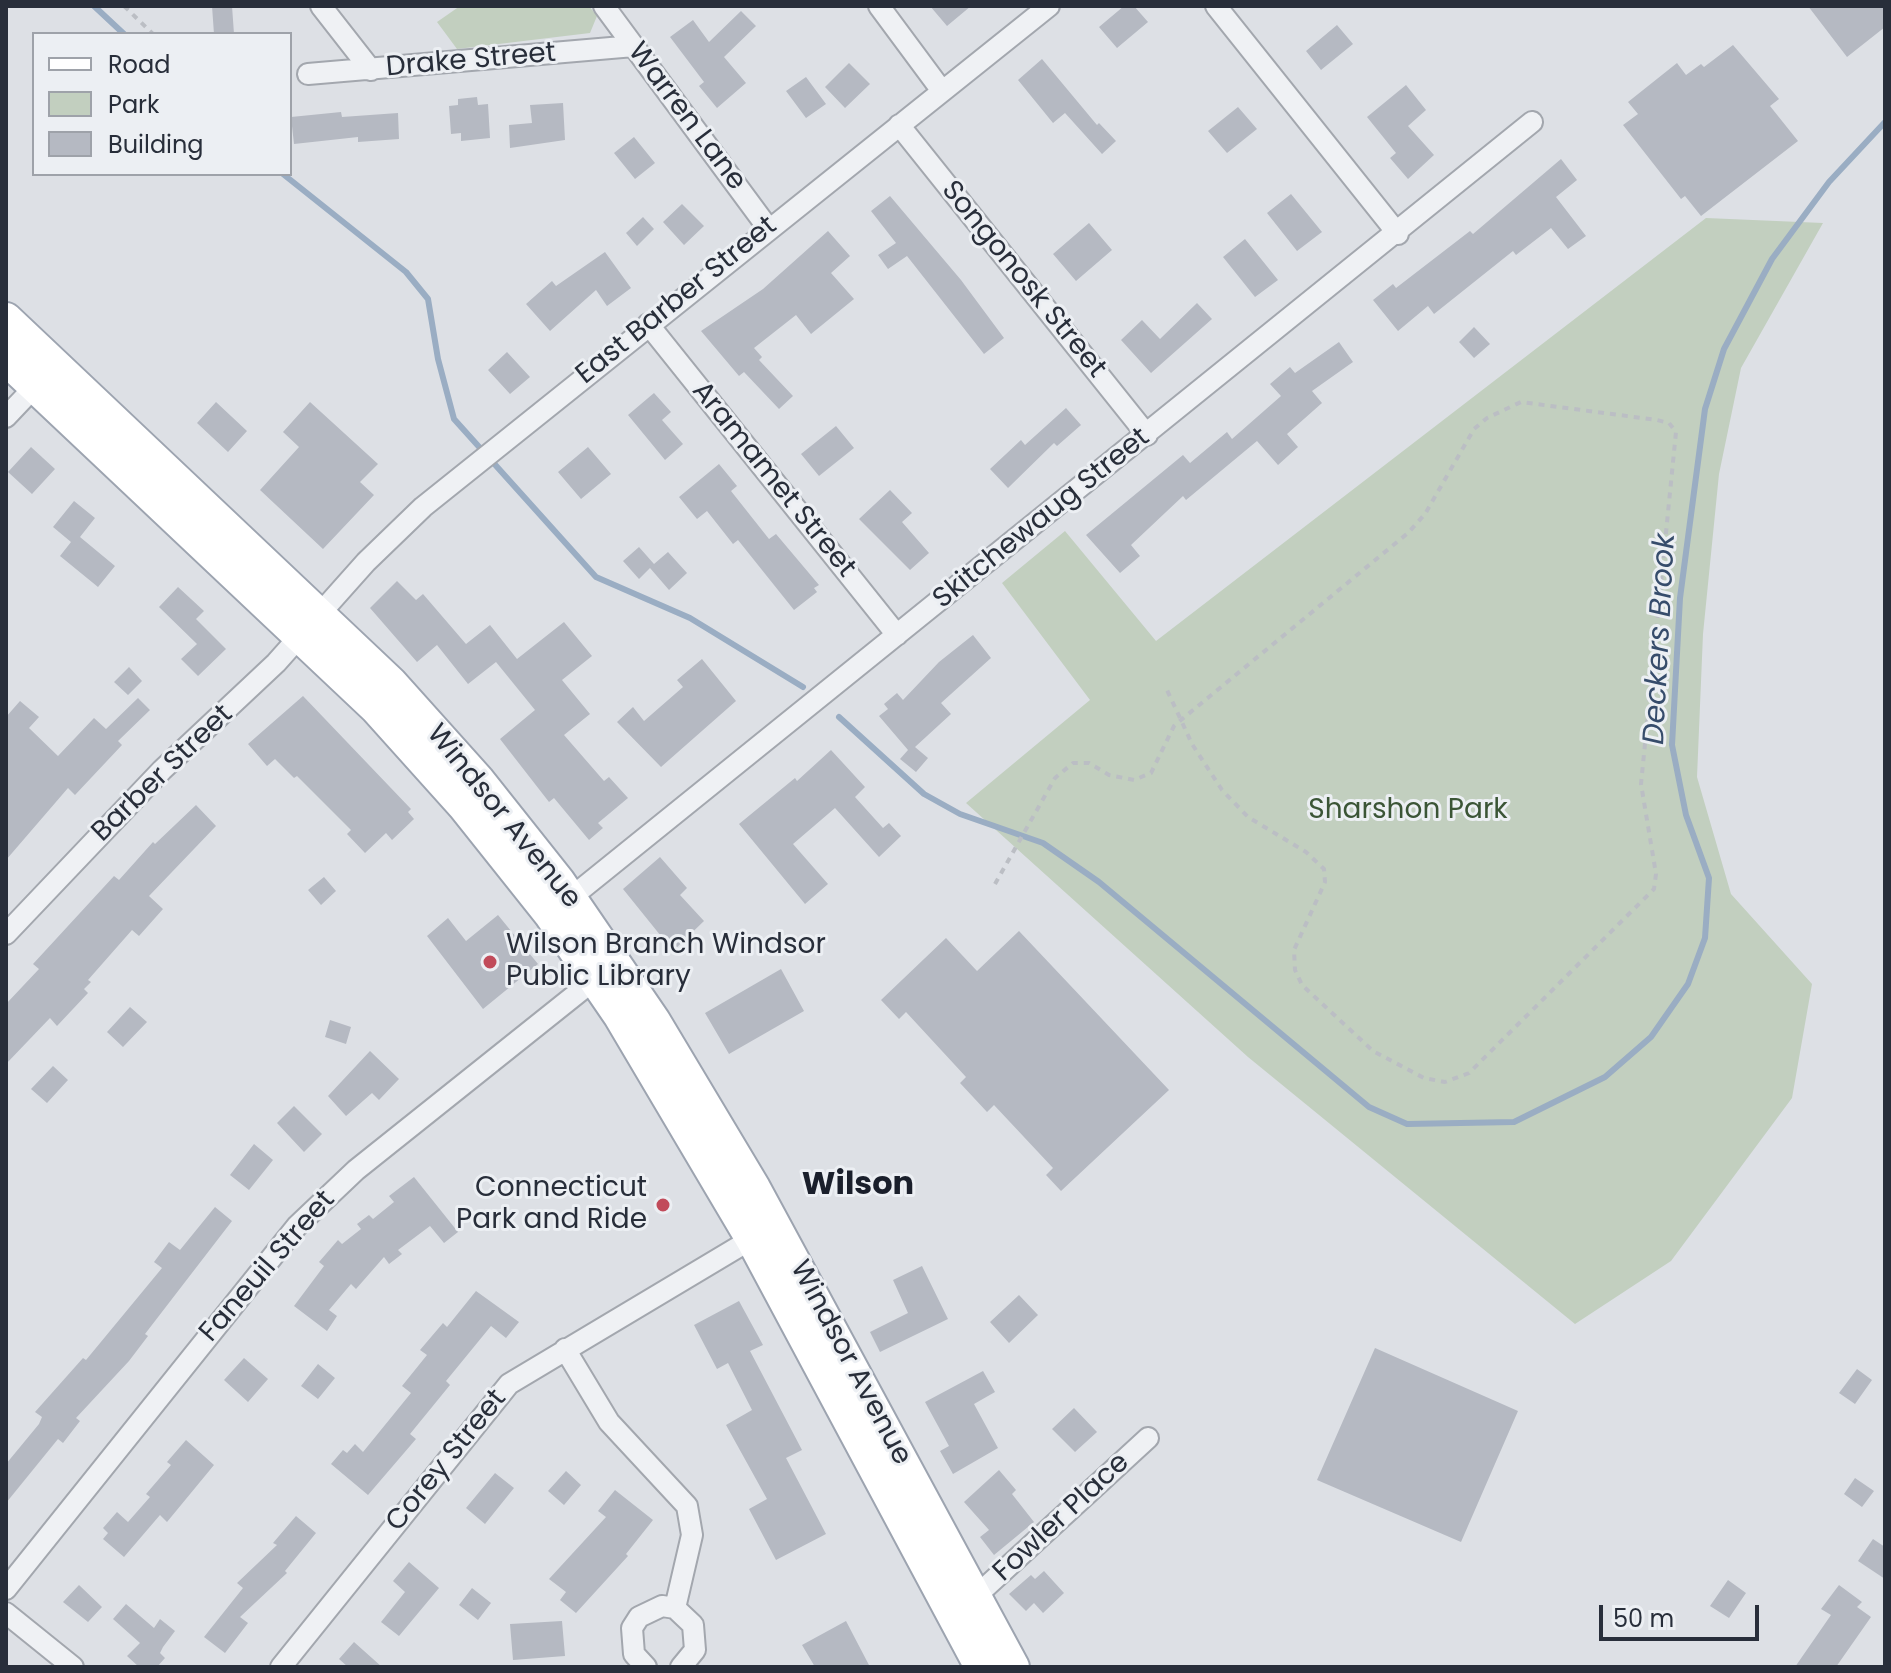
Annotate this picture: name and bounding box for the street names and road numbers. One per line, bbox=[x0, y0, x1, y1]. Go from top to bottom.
street label: Drake Street bbox=[385, 37, 557, 85]
street label: Warren Lane bbox=[620, 37, 752, 197]
street label: Songonosk Street bbox=[933, 175, 1113, 385]
street label: East Barber Street bbox=[570, 210, 784, 392]
street label: Aramamet Street bbox=[684, 375, 862, 585]
street label: Skitchewaug Street bbox=[927, 421, 1157, 617]
street label: Barber Street bbox=[86, 698, 240, 850]
street label: Windsor Avenue bbox=[419, 718, 587, 916]
street label: Faneuil Street bbox=[193, 1184, 343, 1350]
street label: Windsor Avenue bbox=[782, 1255, 918, 1471]
street label: Corey Street bbox=[380, 1383, 514, 1539]
street label: Fowler Place bbox=[987, 1447, 1137, 1589]

